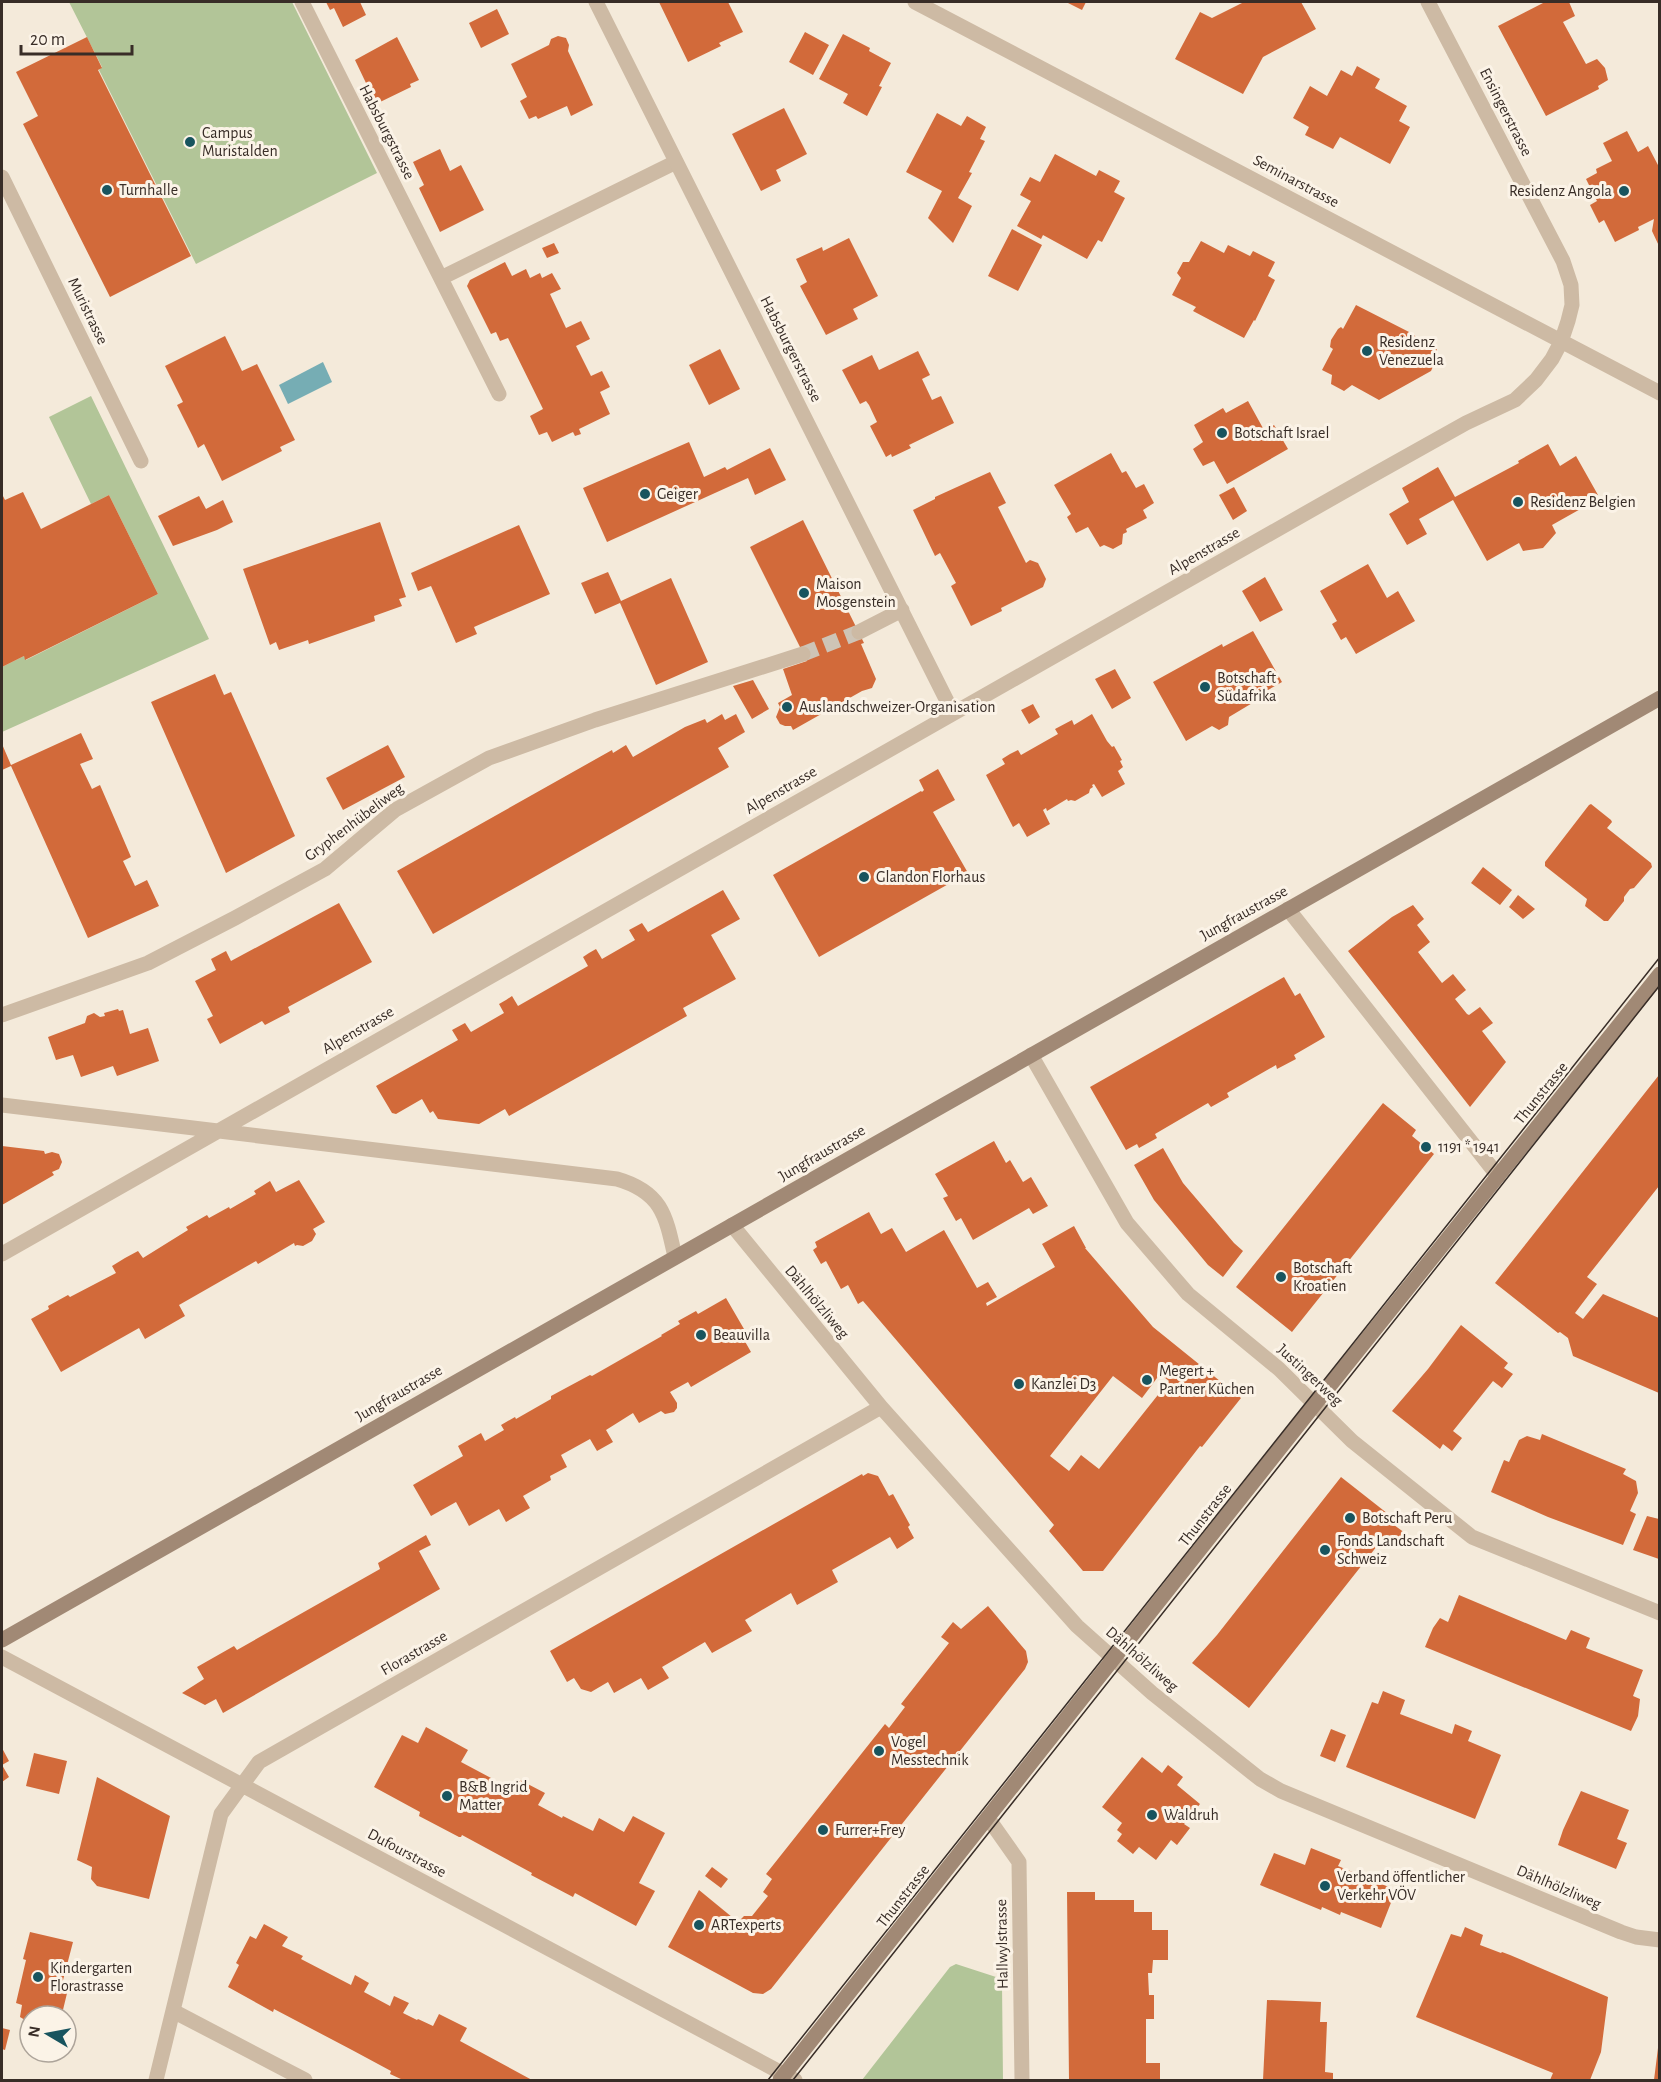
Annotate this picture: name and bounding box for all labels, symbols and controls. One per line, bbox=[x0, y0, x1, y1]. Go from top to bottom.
scale bar bbox=[21, 18, 132, 56]
text: 20 m bbox=[30, 31, 65, 49]
street label: Ensingerstrasse bbox=[1477, 65, 1535, 159]
street label: Habsburgstrasse bbox=[356, 82, 418, 182]
place label: Campus Muristalden bbox=[202, 125, 278, 159]
marker: Campus Muristalden bbox=[183, 135, 197, 149]
street label: Seminarstrasse bbox=[1250, 152, 1342, 210]
place label: Turnhalle bbox=[119, 182, 178, 198]
marker: Turnhalle bbox=[100, 183, 114, 197]
place label: Residenz Angola bbox=[1509, 183, 1612, 199]
marker: Residenz Angola bbox=[1617, 184, 1631, 198]
street label: Muristrasse bbox=[65, 275, 111, 347]
street label: Habsburgerstrasse bbox=[757, 293, 825, 405]
place label: Residenz Venezuela bbox=[1379, 334, 1444, 368]
marker: Residenz Venezuela bbox=[1360, 344, 1374, 358]
place label: Botschaft Israel bbox=[1234, 425, 1329, 441]
marker: Botschaft Israel bbox=[1215, 426, 1229, 440]
place label: Geiger bbox=[657, 486, 699, 502]
marker: Geiger bbox=[638, 487, 652, 501]
place label: Residenz Belgien bbox=[1530, 494, 1636, 510]
marker: Residenz Belgien bbox=[1511, 495, 1525, 509]
street label: Alpenstrasse bbox=[1166, 524, 1242, 578]
place label: Maison Mosgenstein bbox=[816, 576, 896, 610]
marker: Maison Mosgenstein bbox=[797, 586, 811, 600]
place label: Botschaft Südafrika bbox=[1217, 670, 1276, 704]
marker: Botschaft Südafrika bbox=[1198, 680, 1212, 694]
place label: Auslandschweizer-Organisation bbox=[799, 699, 995, 715]
marker: Auslandschweizer-Organisation bbox=[780, 700, 794, 714]
street label: Alpenstrasse bbox=[743, 763, 819, 817]
street label: Gryphenhübeliweg bbox=[302, 780, 407, 865]
place label: Glandon Florhaus bbox=[876, 869, 985, 885]
marker: Glandon Florhaus bbox=[857, 870, 871, 884]
street label: Jungfraustrasse bbox=[1198, 883, 1290, 943]
street label: Alpenstrasse bbox=[320, 1003, 396, 1057]
street label: Thunstrasse bbox=[1511, 1059, 1571, 1127]
street label: Jungfraustrasse bbox=[776, 1122, 868, 1184]
place label: 1191 * 1941 bbox=[1438, 1139, 1500, 1155]
marker: 1191 * 1941 bbox=[1419, 1140, 1433, 1154]
place label: Botschaft Kroatien bbox=[1293, 1260, 1352, 1294]
street label: Dählhölzliweg bbox=[782, 1262, 852, 1342]
marker: Botschaft Kroatien bbox=[1274, 1270, 1288, 1284]
place label: Beauvilla bbox=[713, 1327, 770, 1343]
marker: Beauvilla bbox=[694, 1328, 708, 1342]
street label: Justingerweg bbox=[1274, 1341, 1346, 1409]
street label: Jungfraustrasse bbox=[353, 1362, 445, 1424]
place label: Megert + Partner Küchen bbox=[1159, 1363, 1255, 1397]
marker: Megert + Partner Küchen bbox=[1140, 1373, 1154, 1387]
place label: Kanzlei D3 bbox=[1031, 1376, 1096, 1392]
marker: Kanzlei D3 bbox=[1012, 1377, 1026, 1391]
street label: Thunstrasse bbox=[1176, 1481, 1234, 1549]
place label: Botschaft Peru bbox=[1362, 1510, 1452, 1526]
marker: Botschaft Peru bbox=[1343, 1511, 1357, 1525]
place label: Fonds Landschaft Schweiz bbox=[1337, 1533, 1444, 1567]
marker: Fonds Landschaft Schweiz bbox=[1318, 1543, 1332, 1557]
street label: Dählhölzliweg bbox=[1103, 1623, 1181, 1695]
street label: Florastrasse bbox=[378, 1628, 450, 1678]
place label: Vogel Messtechnik bbox=[891, 1734, 969, 1768]
marker: Vogel Messtechnik bbox=[872, 1744, 886, 1758]
place label: B&B Ingrid Matter bbox=[459, 1779, 527, 1813]
marker: B&B Ingrid Matter bbox=[440, 1789, 454, 1803]
place label: Waldruh bbox=[1164, 1807, 1219, 1823]
marker: Waldruh bbox=[1145, 1808, 1159, 1822]
place label: Furrer+Frey bbox=[835, 1822, 906, 1839]
marker: Furrer+Frey bbox=[816, 1823, 830, 1837]
street label: Dufourstrasse bbox=[365, 1826, 449, 1880]
street label: Thunstrasse bbox=[874, 1862, 932, 1930]
street label: Dählhölzliweg bbox=[1514, 1862, 1604, 1912]
place label: Verband öffentlicher Verkehr VÖV bbox=[1337, 1869, 1466, 1903]
marker: Verband öffentlicher Verkehr VÖV bbox=[1318, 1879, 1332, 1893]
street label: Hallwylstrasse bbox=[993, 1899, 1012, 1989]
place label: ARTexperts bbox=[711, 1917, 781, 1933]
marker: ARTexperts bbox=[692, 1918, 706, 1932]
place label: Kindergarten Florastrasse bbox=[50, 1960, 132, 1994]
marker: Kindergarten Florastrasse bbox=[31, 1970, 45, 1984]
north arrow bbox=[18, 2004, 78, 2064]
text: N bbox=[25, 2025, 43, 2038]

